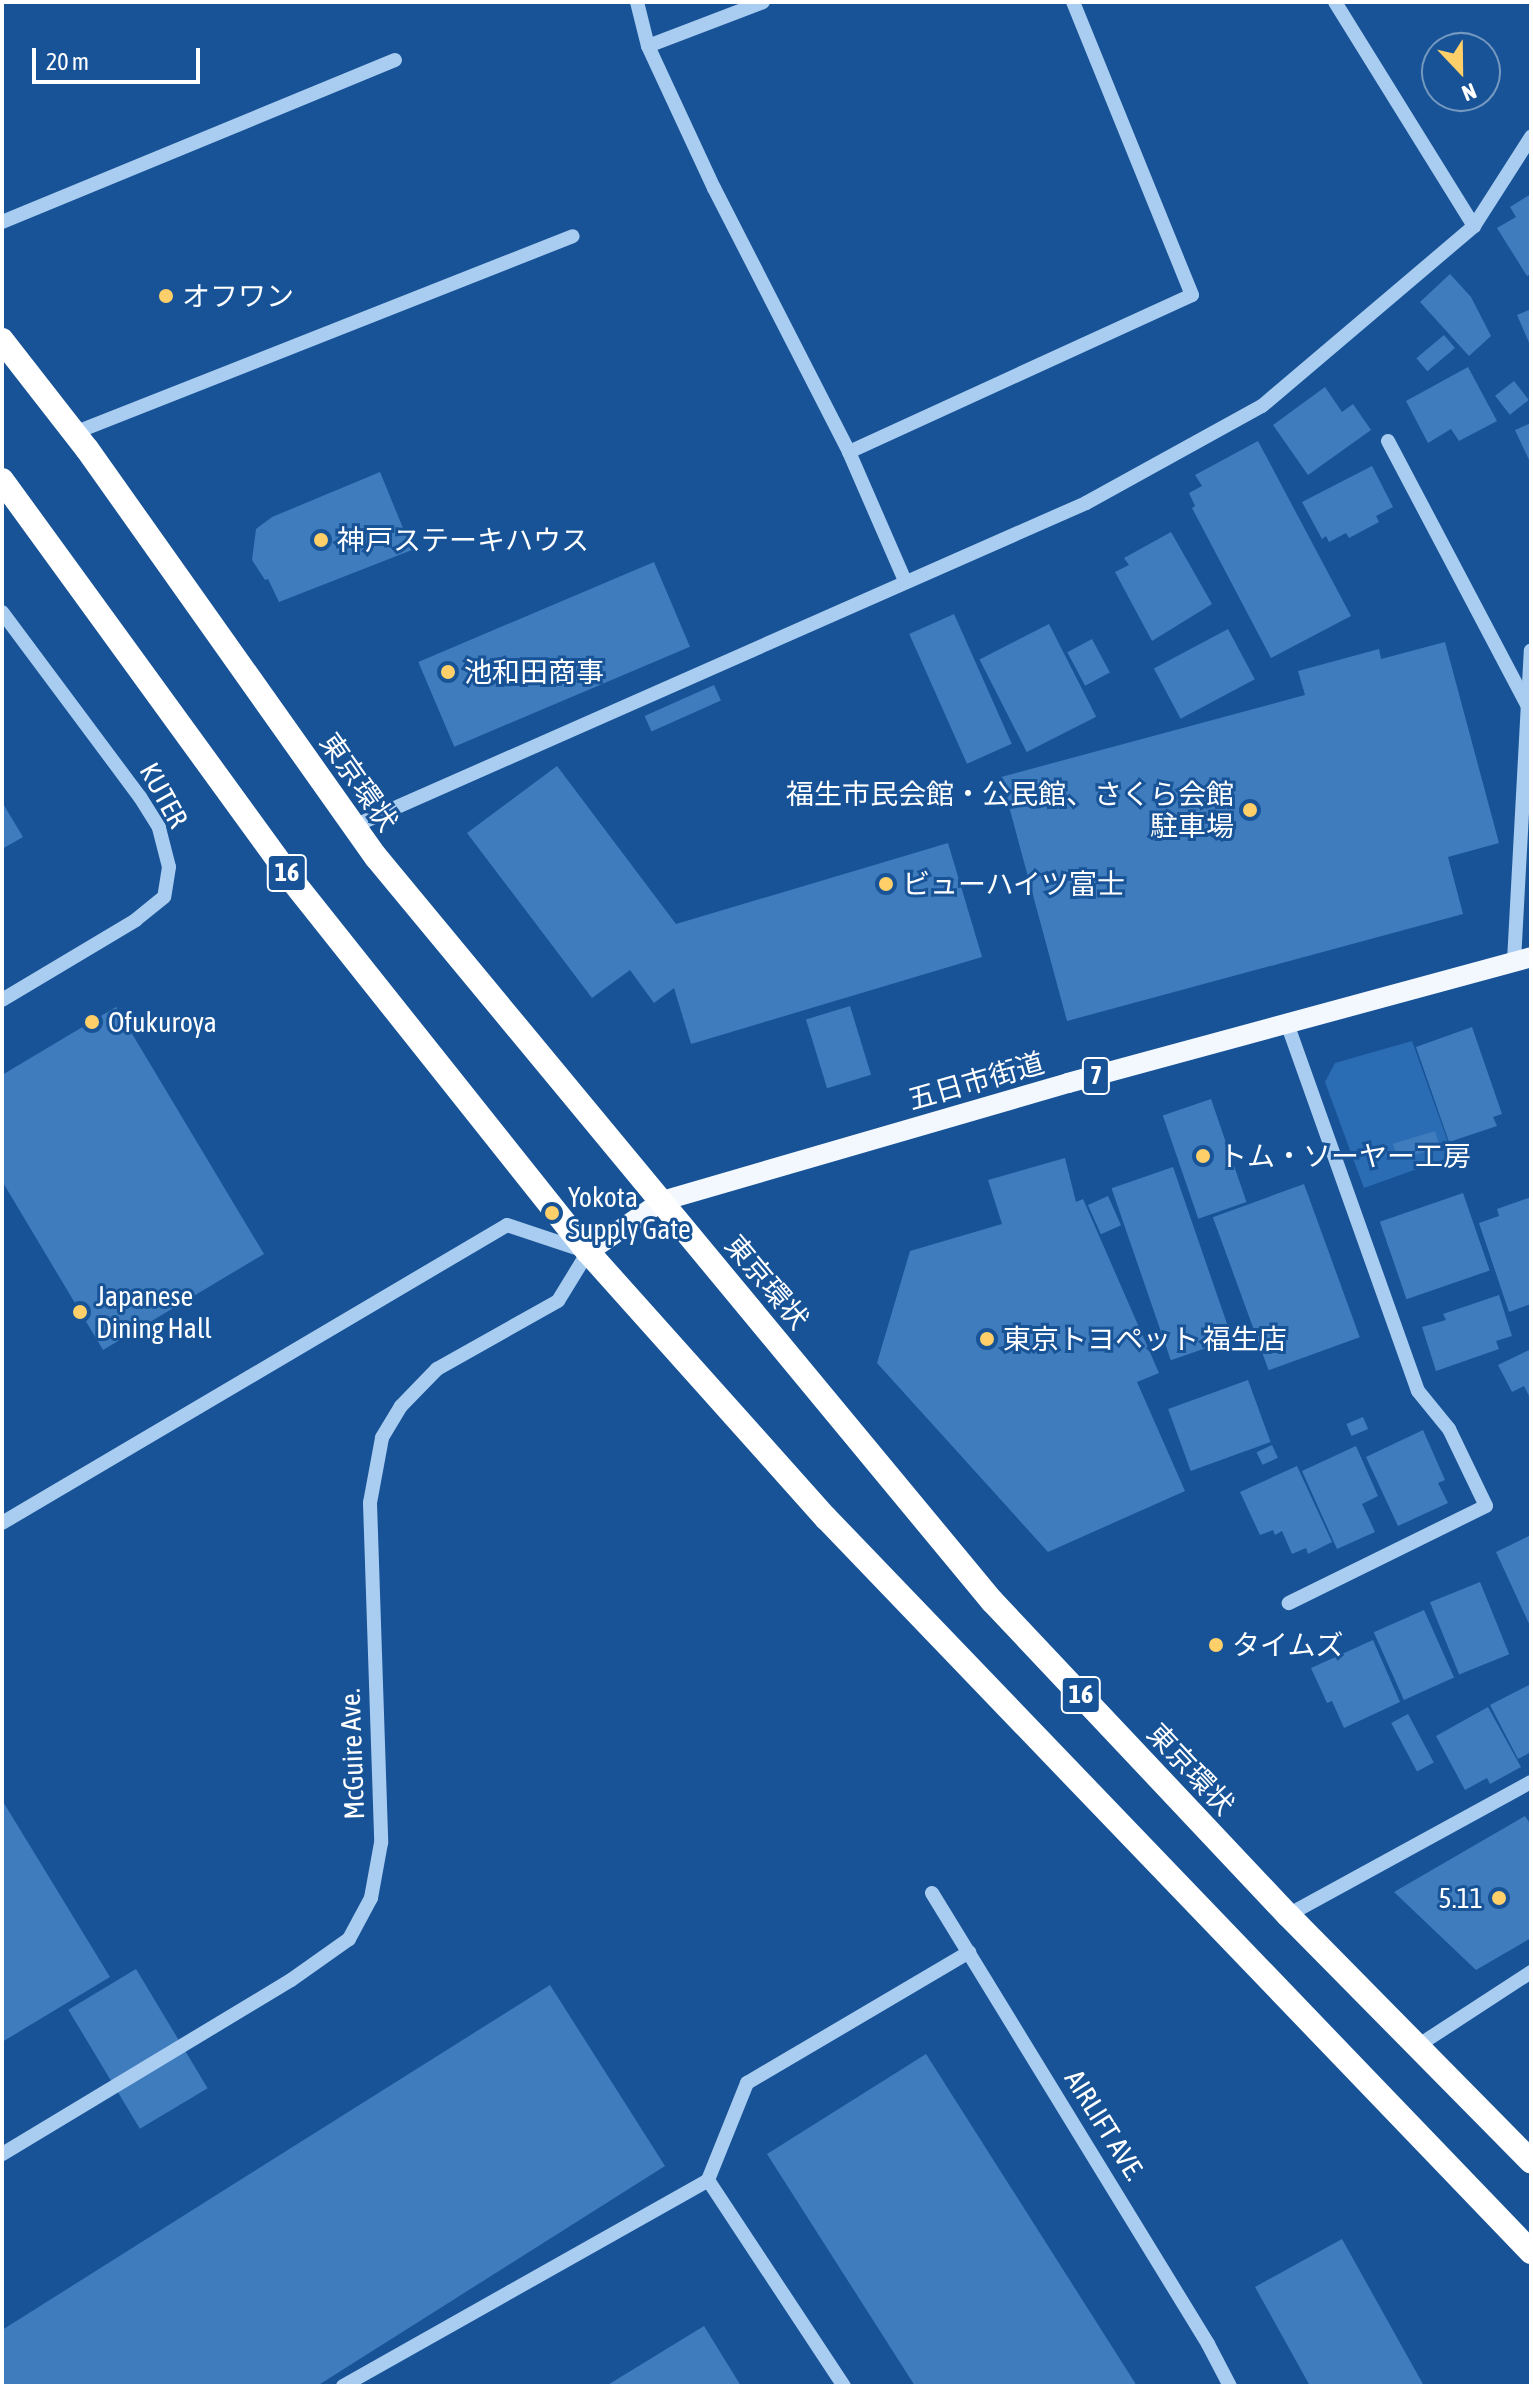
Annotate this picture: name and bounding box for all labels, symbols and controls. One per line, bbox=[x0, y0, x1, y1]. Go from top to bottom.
scale bar bbox=[36, 32, 204, 82]
north arrow bbox=[1421, 32, 1501, 112]
text: 20 m bbox=[46, 48, 89, 75]
text: N bbox=[1458, 78, 1480, 107]
place label: オフワン bbox=[182, 279, 294, 313]
marker: オフワン bbox=[157, 287, 175, 305]
place label: 神戸ステーキハウス bbox=[337, 523, 589, 557]
marker: 神戸ステーキハウス bbox=[312, 531, 330, 549]
place label: 池和田商事 bbox=[464, 655, 604, 689]
marker: 池和田商事 bbox=[439, 663, 457, 681]
street label: 東京環状 bbox=[313, 726, 405, 838]
street label: KUTER bbox=[133, 757, 195, 833]
place label: 福生市民会館・公民館、さくら会館 駐車場 bbox=[786, 777, 1234, 843]
marker: 福生市民会館・公民館、さくら会館 駐車場 bbox=[1241, 801, 1259, 819]
road number: 16 bbox=[265, 851, 309, 895]
place label: ビューハイツ富士 bbox=[902, 867, 1126, 901]
marker: ビューハイツ富士 bbox=[877, 875, 895, 893]
place label: Ofukuroya bbox=[108, 1005, 217, 1039]
marker: Ofukuroya bbox=[83, 1013, 101, 1031]
street label: 五日市街道 bbox=[904, 1046, 1048, 1116]
road number: 7 bbox=[1080, 1054, 1112, 1098]
place label: トム・ソーヤー工房 bbox=[1219, 1139, 1471, 1173]
marker: トム・ソーヤー工房 bbox=[1194, 1147, 1212, 1165]
place label: Yokota Supply Gate bbox=[568, 1180, 691, 1246]
marker: Yokota Supply Gate bbox=[543, 1204, 561, 1222]
street label: 東京環状 bbox=[718, 1228, 816, 1336]
place label: Japanese Dining Hall bbox=[96, 1279, 212, 1345]
marker: Japanese Dining Hall bbox=[71, 1303, 89, 1321]
place label: 東京トヨペット 福生店 bbox=[1003, 1322, 1287, 1356]
marker: 東京トヨペット 福生店 bbox=[978, 1330, 996, 1348]
place label: タイムズ bbox=[1232, 1628, 1344, 1662]
marker: タイムズ bbox=[1207, 1636, 1225, 1654]
road number: 16 bbox=[1059, 1673, 1103, 1717]
street label: McGuire Ave. bbox=[333, 1688, 371, 1820]
street label: 東京環状 bbox=[1141, 1717, 1241, 1821]
place label: 5.11 bbox=[1439, 1881, 1483, 1915]
marker: 5.11 bbox=[1490, 1889, 1508, 1907]
street label: AIRLIFT AVE. bbox=[1058, 2064, 1152, 2186]

